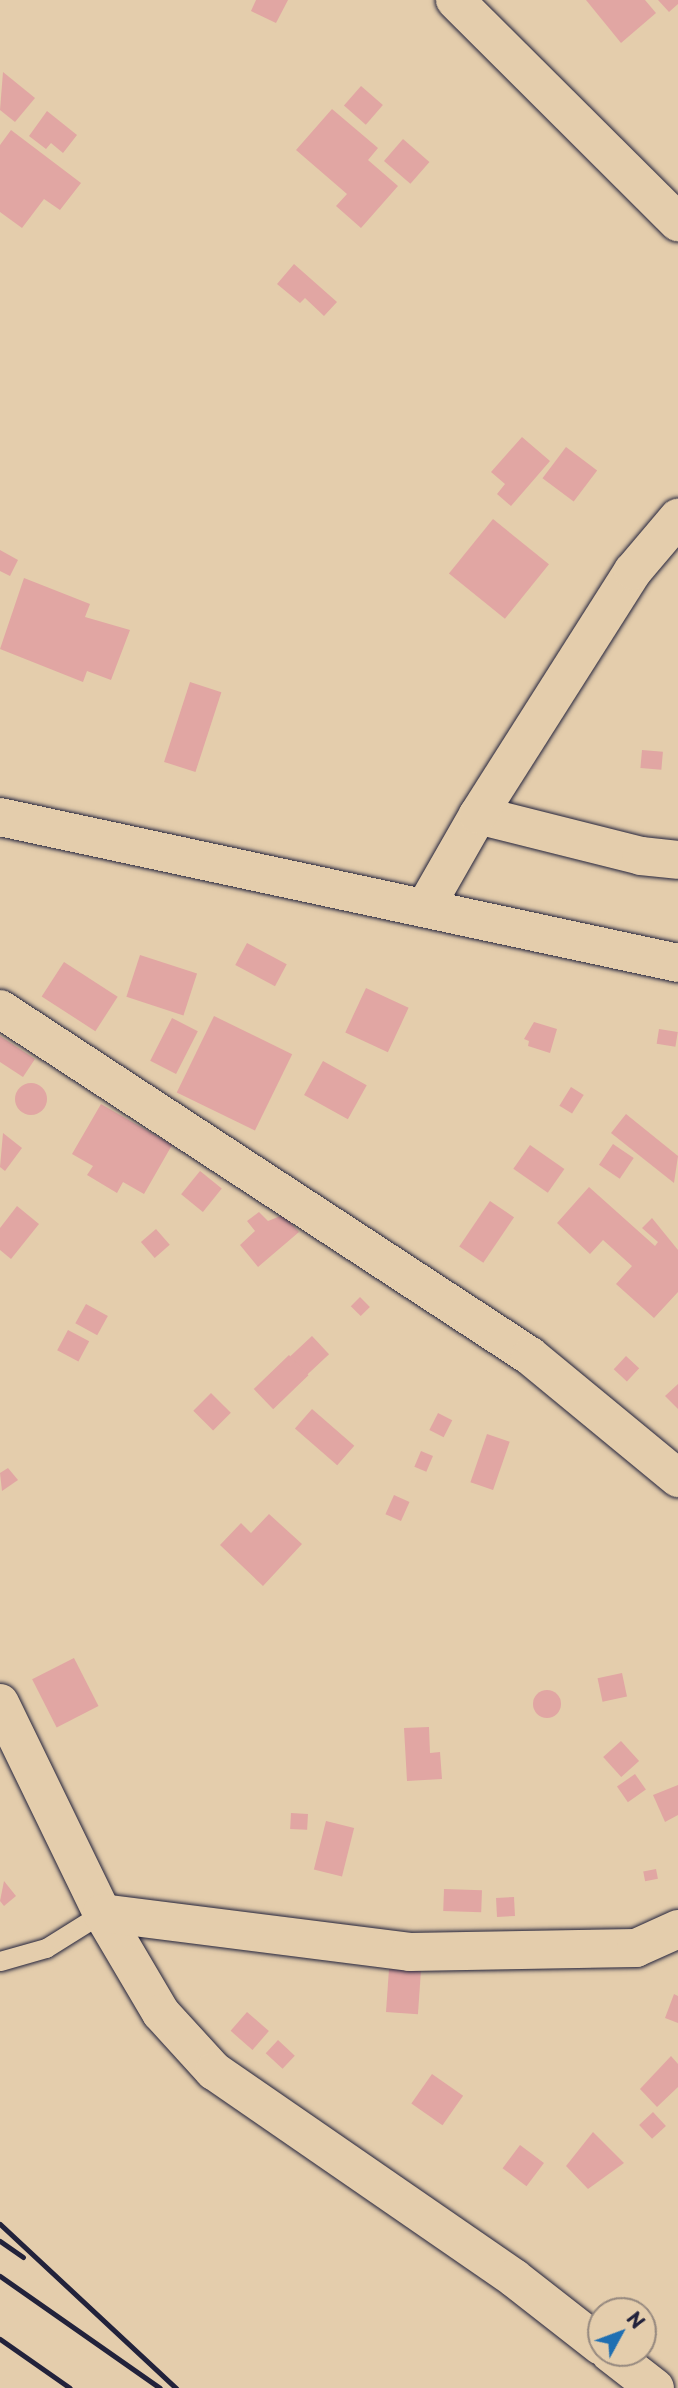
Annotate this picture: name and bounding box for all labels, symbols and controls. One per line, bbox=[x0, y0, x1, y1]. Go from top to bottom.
north arrow bbox=[587, 2297, 657, 2367]
text: N bbox=[621, 2305, 652, 2334]

